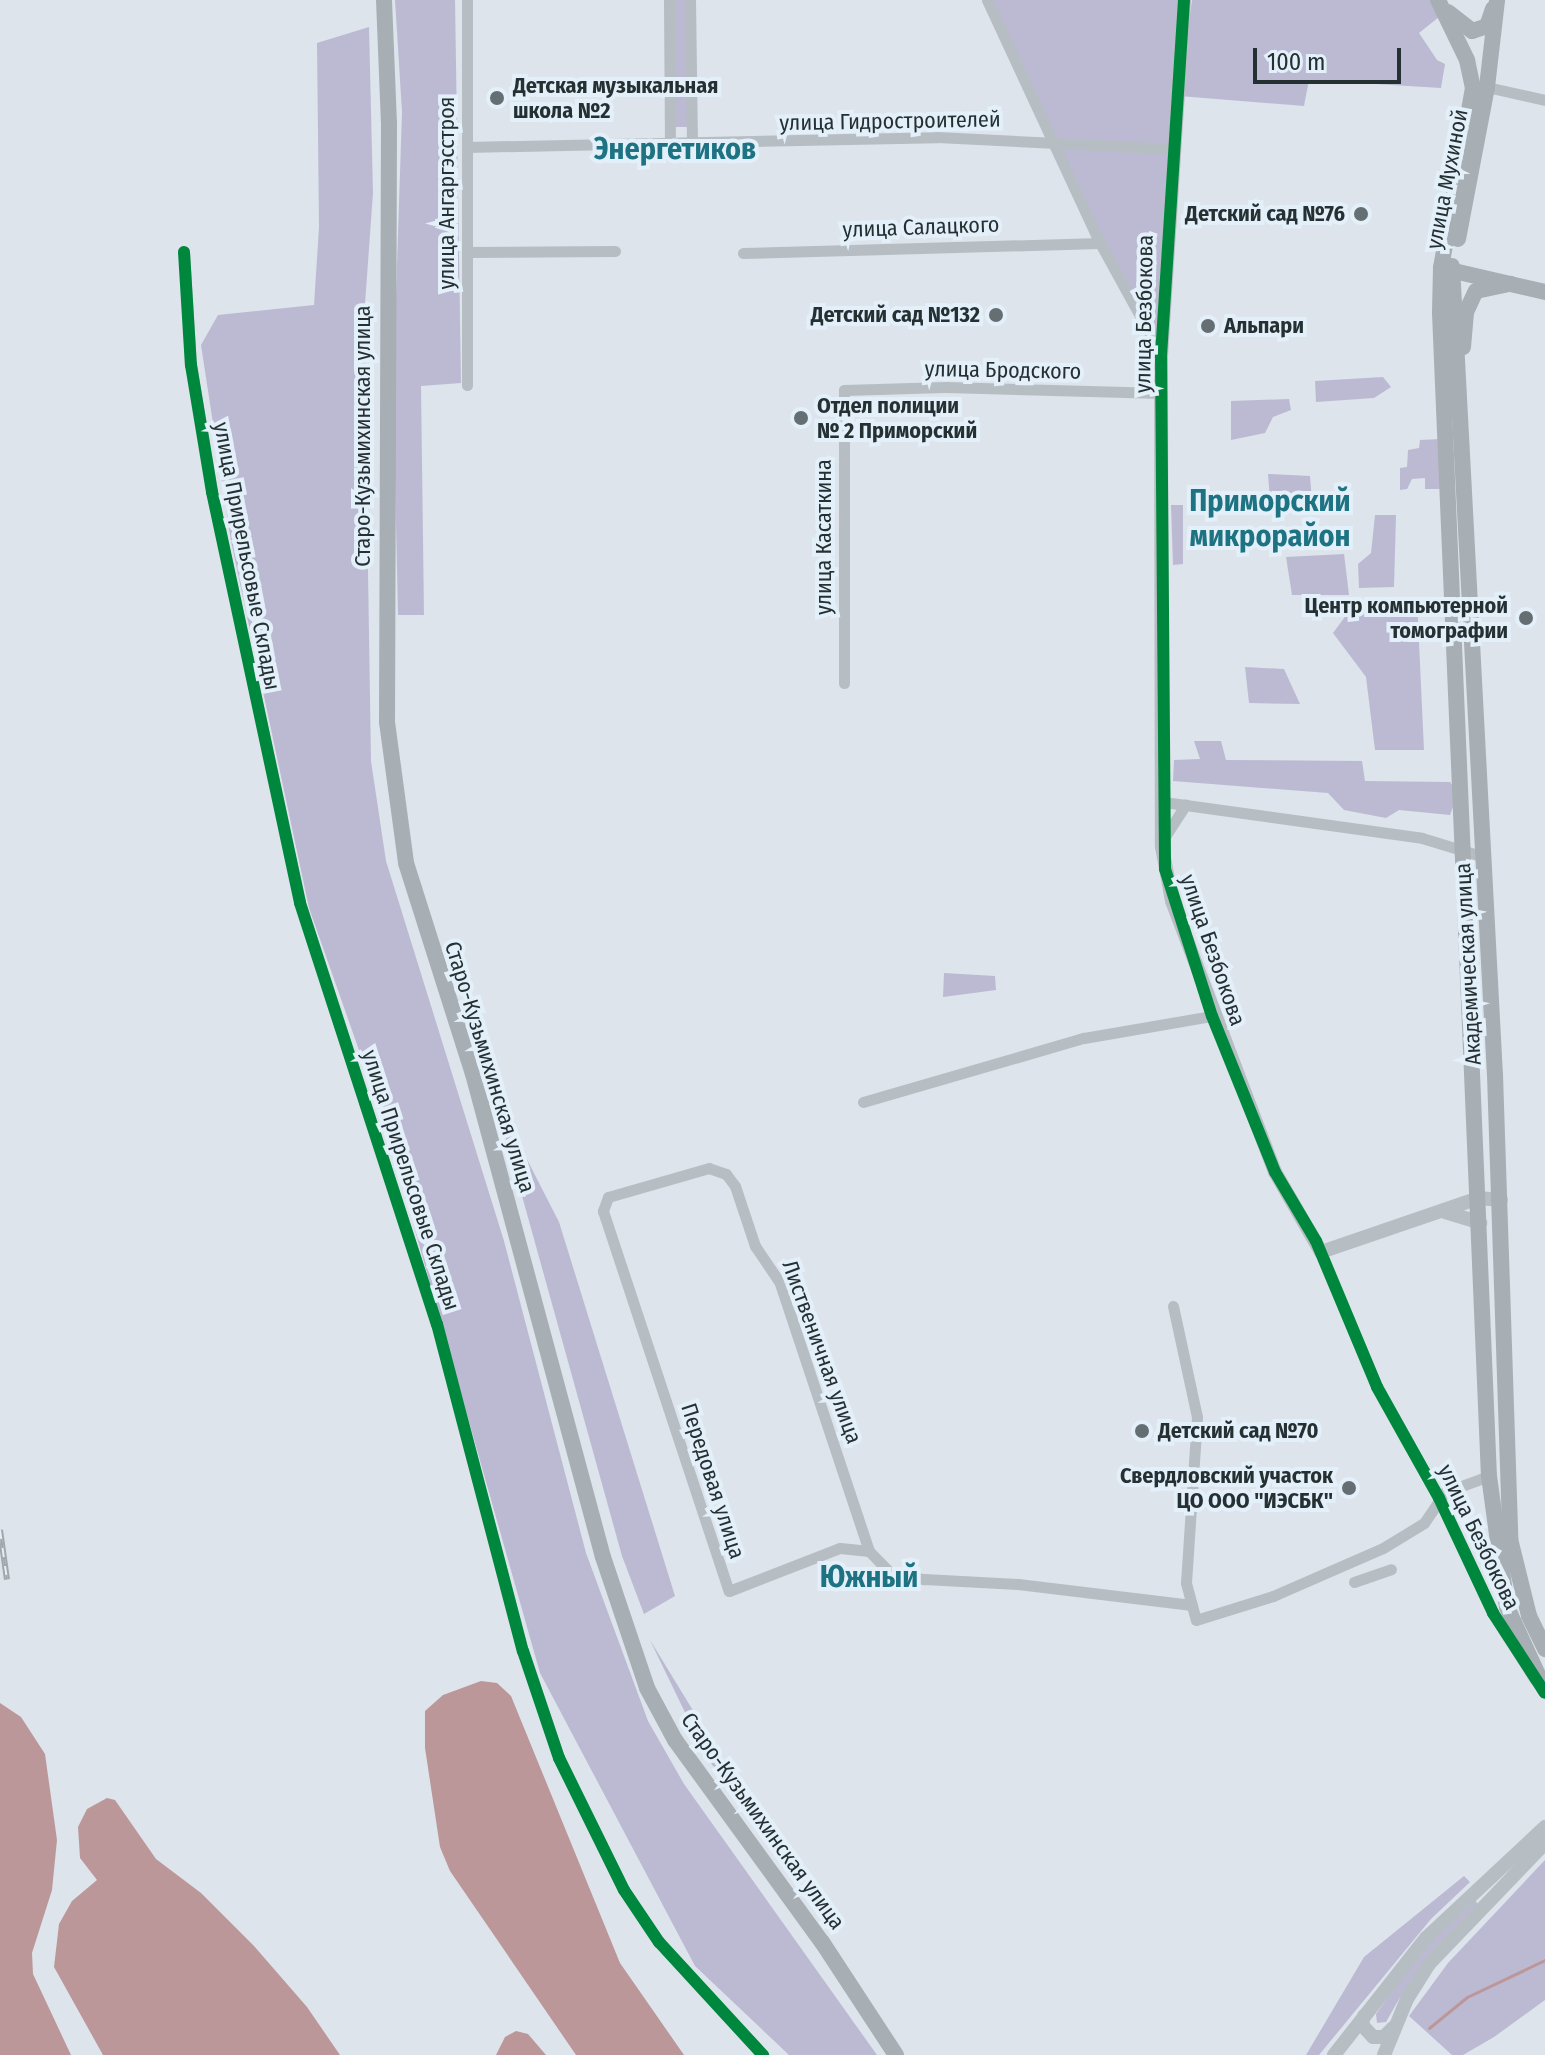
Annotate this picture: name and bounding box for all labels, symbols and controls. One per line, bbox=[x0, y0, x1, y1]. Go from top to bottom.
scale bar bbox=[1257, 32, 1405, 82]
text: 100 m bbox=[1267, 48, 1325, 76]
place label: Детская музыкальная школа №2 bbox=[513, 72, 718, 124]
marker: Детская музыкальная школа №2 bbox=[488, 89, 506, 107]
street label: улица Ангаргэсстроя bbox=[434, 97, 460, 289]
street label: улица Гидростроителей bbox=[779, 106, 1001, 136]
street label: улица Мухиной bbox=[1420, 107, 1474, 251]
district label: Энергетиков bbox=[594, 131, 756, 167]
place label: Детский сад №76 bbox=[1185, 201, 1345, 227]
marker: Детский сад №76 bbox=[1352, 205, 1370, 223]
street label: улица Салацкого bbox=[842, 211, 1000, 243]
street label: улица Безбокова bbox=[1129, 235, 1159, 393]
place label: Детский сад №132 bbox=[811, 302, 980, 328]
street label: Старо-Кузьмихинская улица bbox=[350, 305, 376, 567]
marker: Детский сад №132 bbox=[987, 306, 1005, 324]
place label: Альпари bbox=[1224, 313, 1304, 339]
marker: Альпари bbox=[1199, 317, 1217, 335]
street label: улица Бродского bbox=[924, 355, 1082, 385]
place label: Отдел полиции № 2 Приморский bbox=[817, 392, 977, 444]
marker: Отдел полиции № 2 Приморский bbox=[792, 409, 810, 427]
street label: улица Прирельсовые Склады bbox=[208, 420, 286, 692]
street label: улица Касаткина bbox=[811, 459, 837, 615]
district label: Приморский микрорайон bbox=[1189, 483, 1351, 554]
place label: Центр компьютерной томографии bbox=[1305, 592, 1508, 644]
marker: Центр компьютерной томографии bbox=[1515, 607, 1537, 629]
street label: Академическая улица bbox=[1450, 862, 1486, 1066]
street label: улица Безбокова bbox=[1175, 871, 1251, 1029]
street label: Старо-Кузьмихинская улица bbox=[439, 938, 541, 1196]
street label: улица Прирельсовые Склады bbox=[356, 1046, 466, 1314]
street label: Лиственичная улица bbox=[777, 1257, 867, 1447]
street label: Передовая улица bbox=[675, 1400, 751, 1562]
place label: Детский сад №70 bbox=[1158, 1418, 1319, 1444]
marker: Детский сад №70 bbox=[1133, 1422, 1151, 1440]
street label: улица Безбокова bbox=[1432, 1460, 1526, 1614]
place label: Свердловский участок ЦО ООО "ИЭСБК" bbox=[1120, 1462, 1333, 1514]
marker: Свердловский участок ЦО ООО "ИЭСБК" bbox=[1340, 1479, 1358, 1497]
district label: Южный bbox=[820, 1559, 918, 1595]
street label: Старо-Кузьмихинская улица bbox=[676, 1708, 850, 1934]

